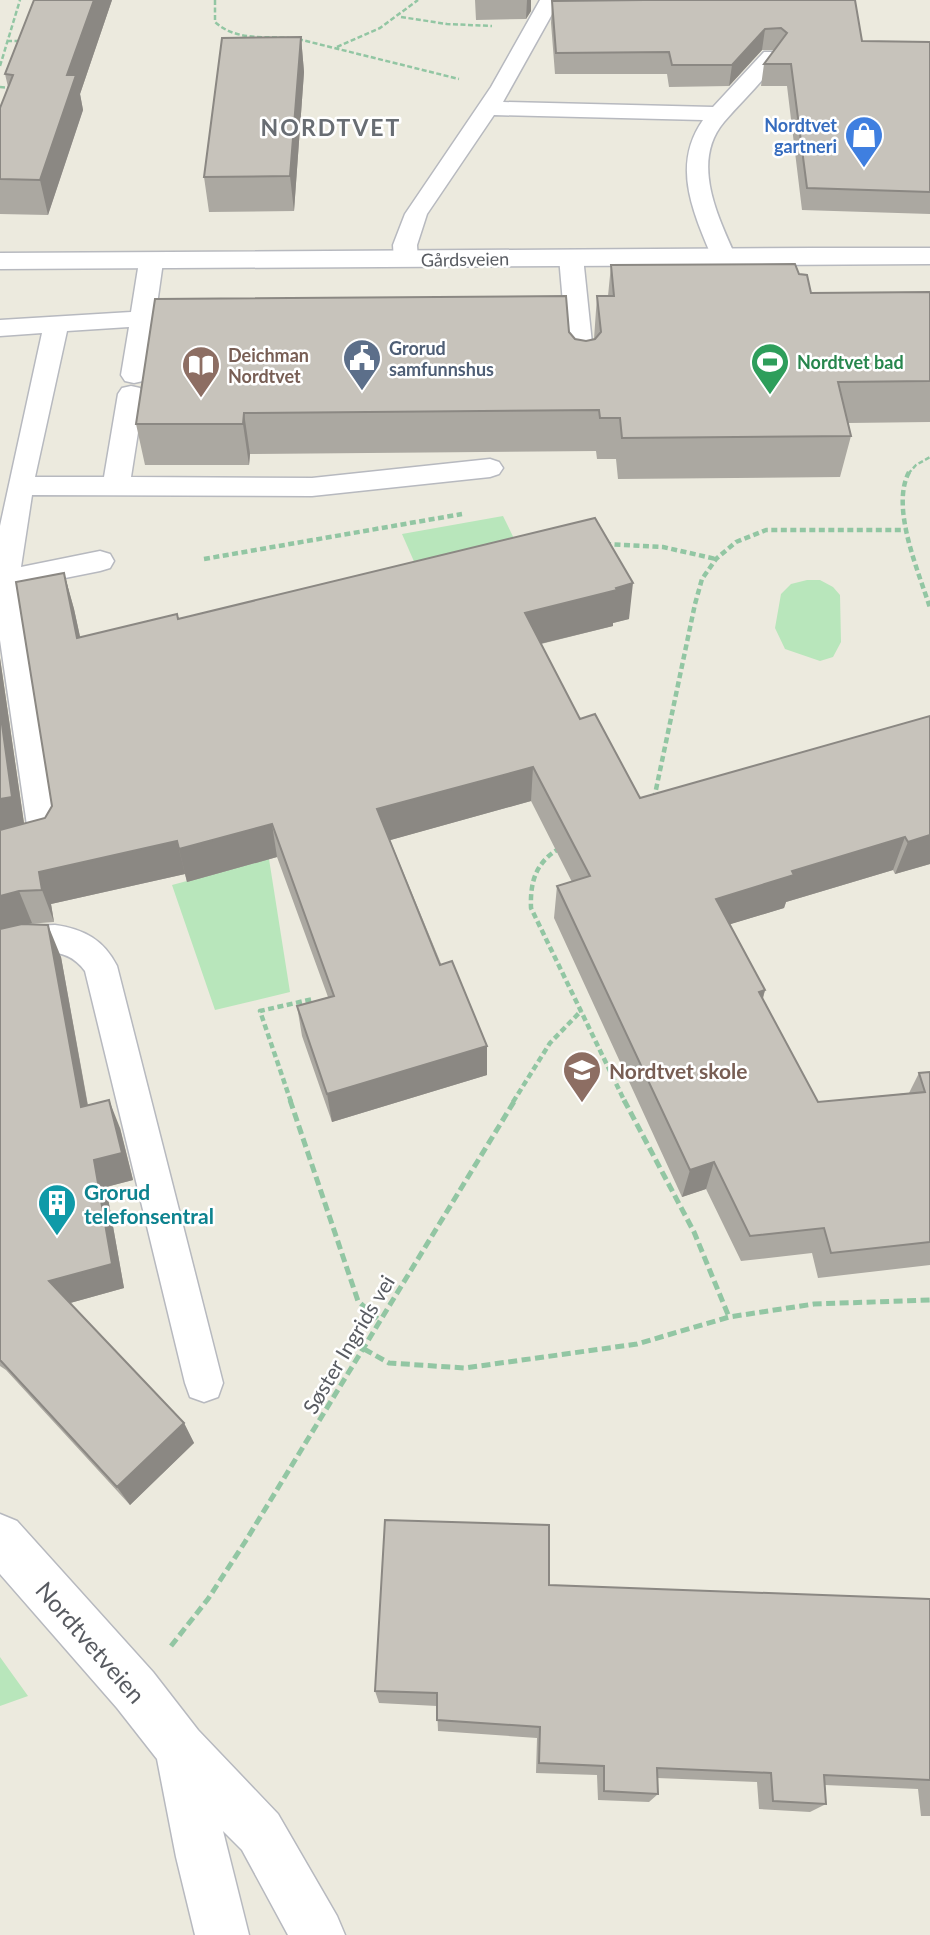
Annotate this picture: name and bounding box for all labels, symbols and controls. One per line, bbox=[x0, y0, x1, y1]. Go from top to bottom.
district label: NORDTVET bbox=[261, 113, 401, 141]
place label: Nordtvet gartneri bbox=[764, 114, 837, 157]
shop icon: Nordtvet gartneri bbox=[843, 114, 885, 169]
street label: Gårdsveien bbox=[421, 247, 509, 271]
public building icon: Grorud samfunnshus bbox=[341, 337, 383, 392]
place label: Grorud samfunnshus bbox=[389, 337, 494, 380]
sports icon: Nordtvet bad bbox=[749, 341, 791, 396]
library icon: Deichman Nordtvet bbox=[180, 344, 222, 399]
place label: Deichman Nordtvet bbox=[228, 344, 309, 387]
place label: Nordtvet bad bbox=[797, 351, 904, 373]
school or university icon: Nordtvet skole bbox=[561, 1049, 603, 1104]
place label: Nordtvet skole bbox=[609, 1058, 747, 1083]
place label: Grorud telefonsentral bbox=[84, 1179, 214, 1228]
building icon: Grorud telefonsentral bbox=[36, 1182, 78, 1237]
street label: Søster Ingrids vei bbox=[297, 1270, 399, 1418]
street label: Nordtvetveien bbox=[30, 1575, 152, 1709]

